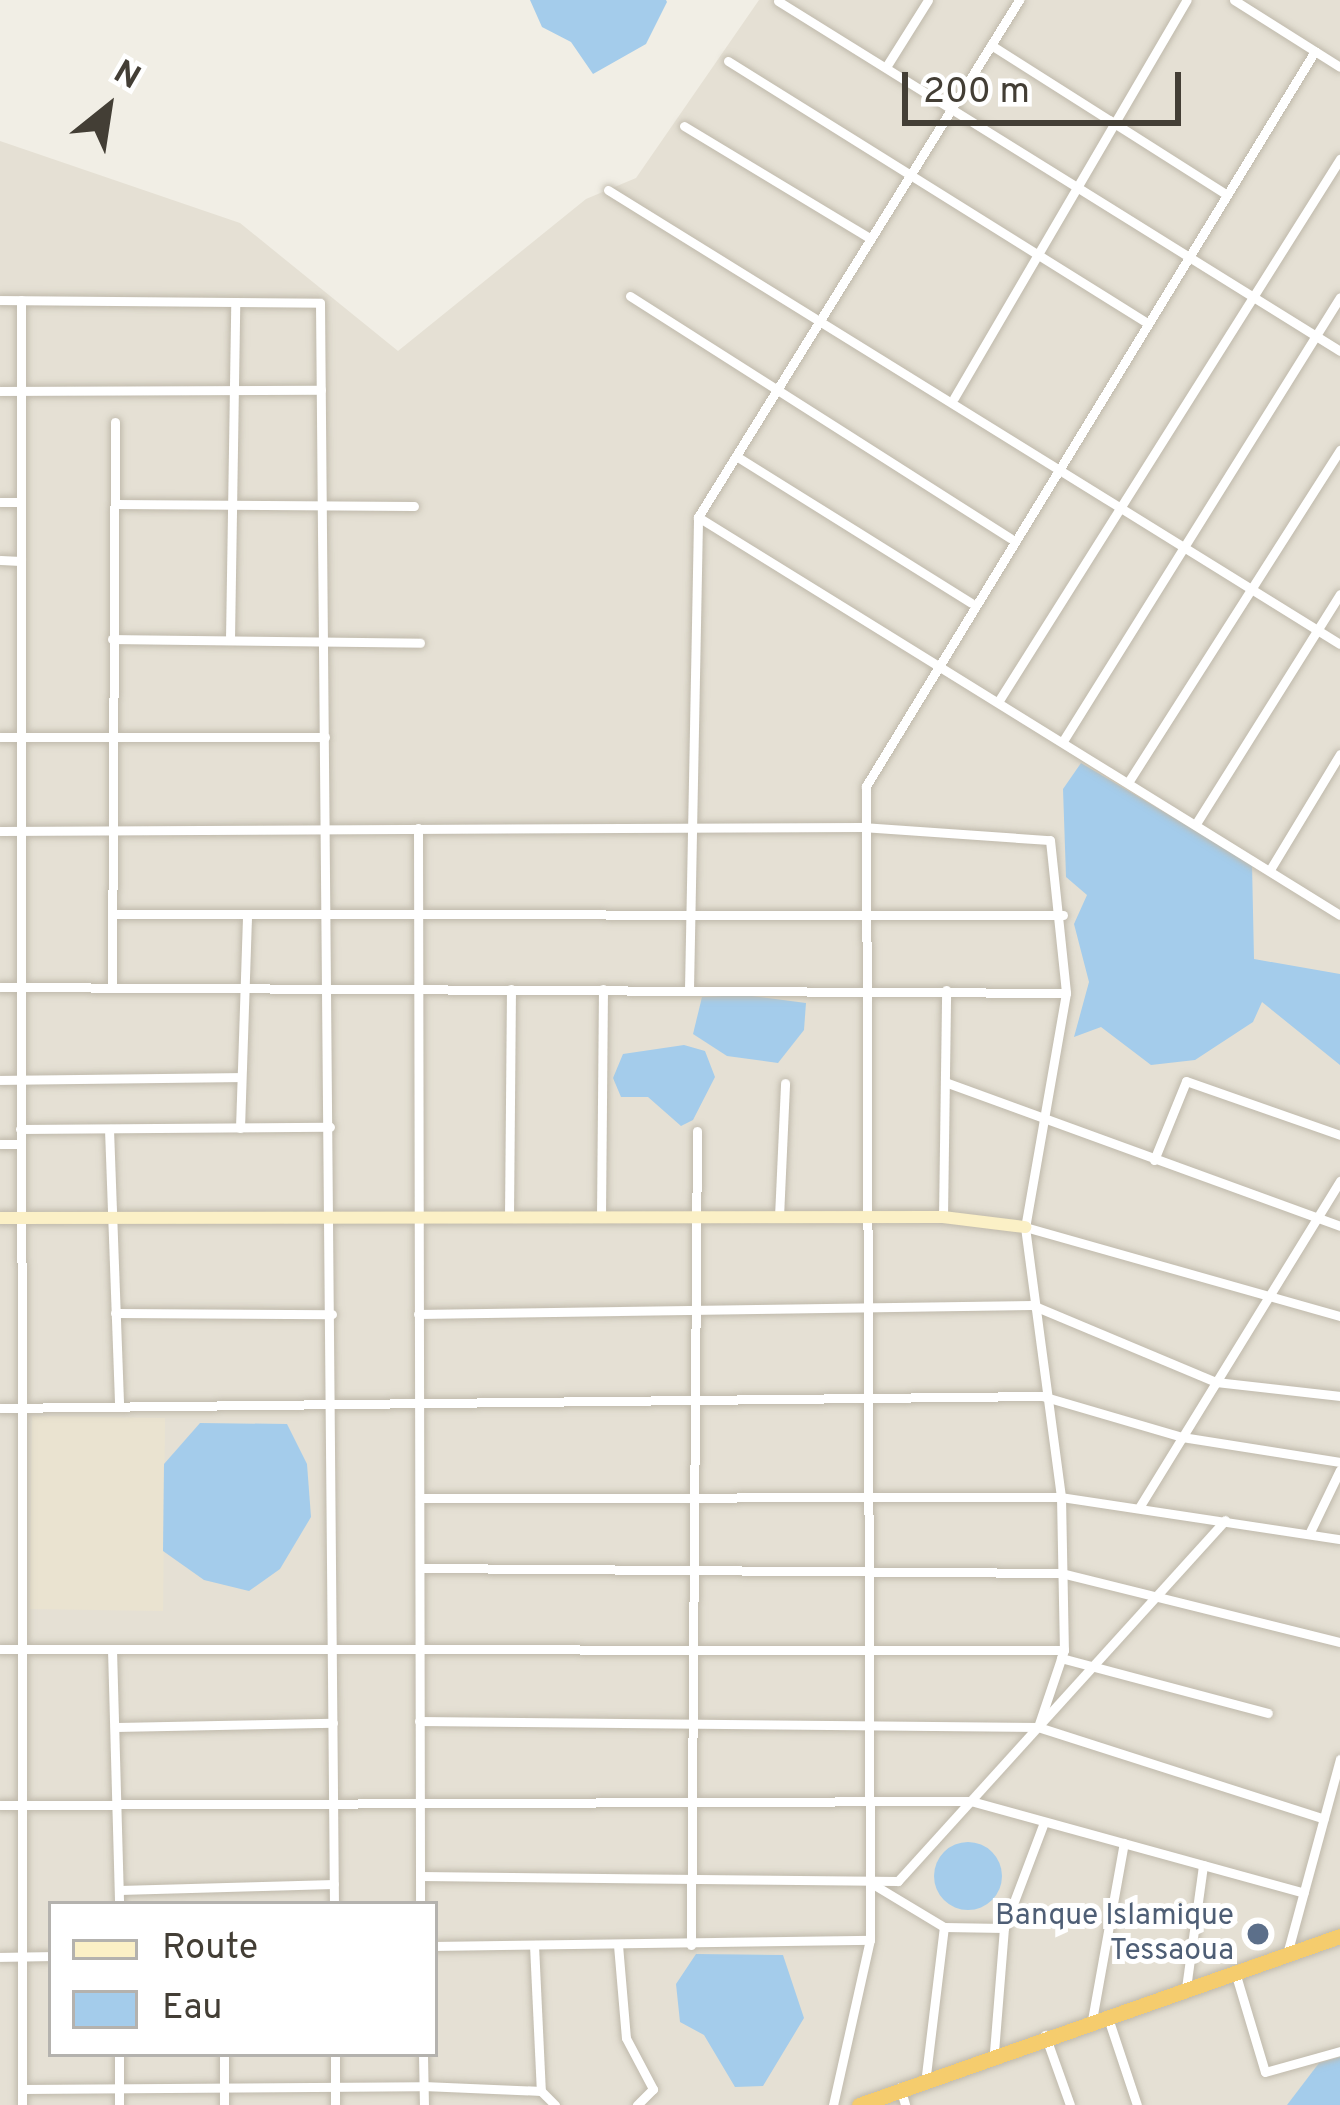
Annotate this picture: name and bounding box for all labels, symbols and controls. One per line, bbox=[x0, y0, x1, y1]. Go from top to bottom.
north arrow bbox=[48, 48, 168, 168]
scale bar bbox=[908, 48, 1187, 122]
text: N bbox=[105, 53, 147, 101]
text: 200 m bbox=[923, 70, 1030, 116]
place label: Banque Islamique Tessaoua bbox=[995, 1899, 1234, 1970]
legend bbox=[48, 1901, 438, 2057]
marker: Banque Islamique Tessaoua bbox=[1245, 1921, 1271, 1947]
text: Route bbox=[162, 1926, 258, 1972]
text: Eau bbox=[162, 1986, 223, 2032]

